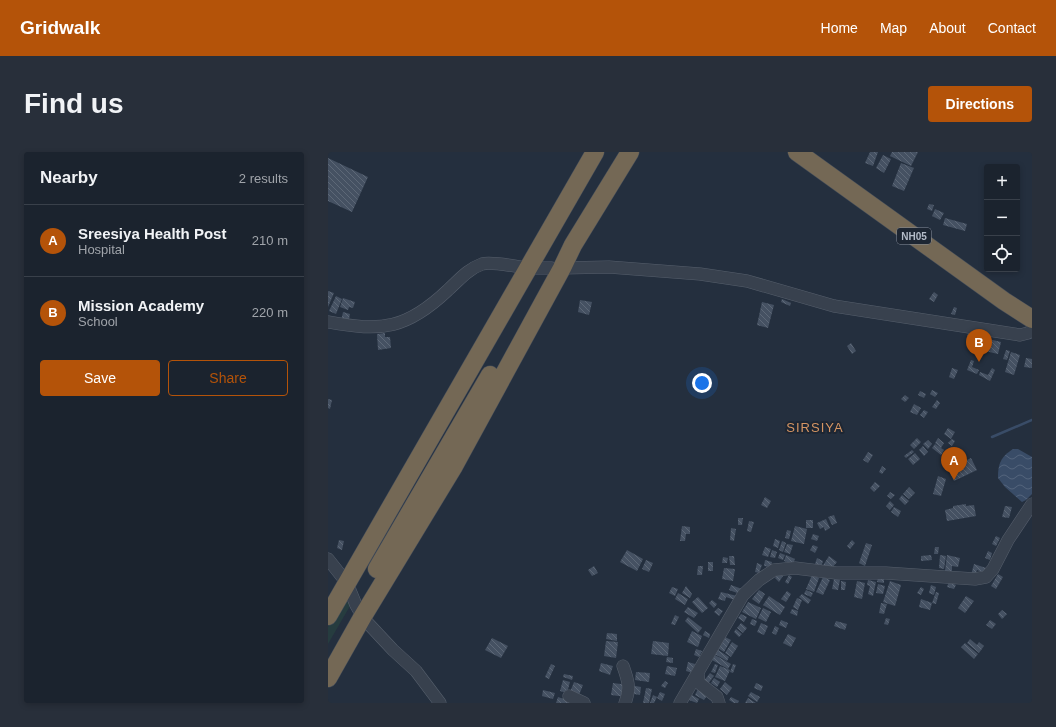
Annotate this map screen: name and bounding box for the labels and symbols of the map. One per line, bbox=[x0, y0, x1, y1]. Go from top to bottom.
road number: NH05 bbox=[897, 228, 931, 244]
pin: B bbox=[966, 329, 992, 362]
your location bbox=[692, 373, 712, 393]
district label: SIRSIYA bbox=[786, 420, 844, 435]
pin: A bbox=[941, 447, 967, 480]

